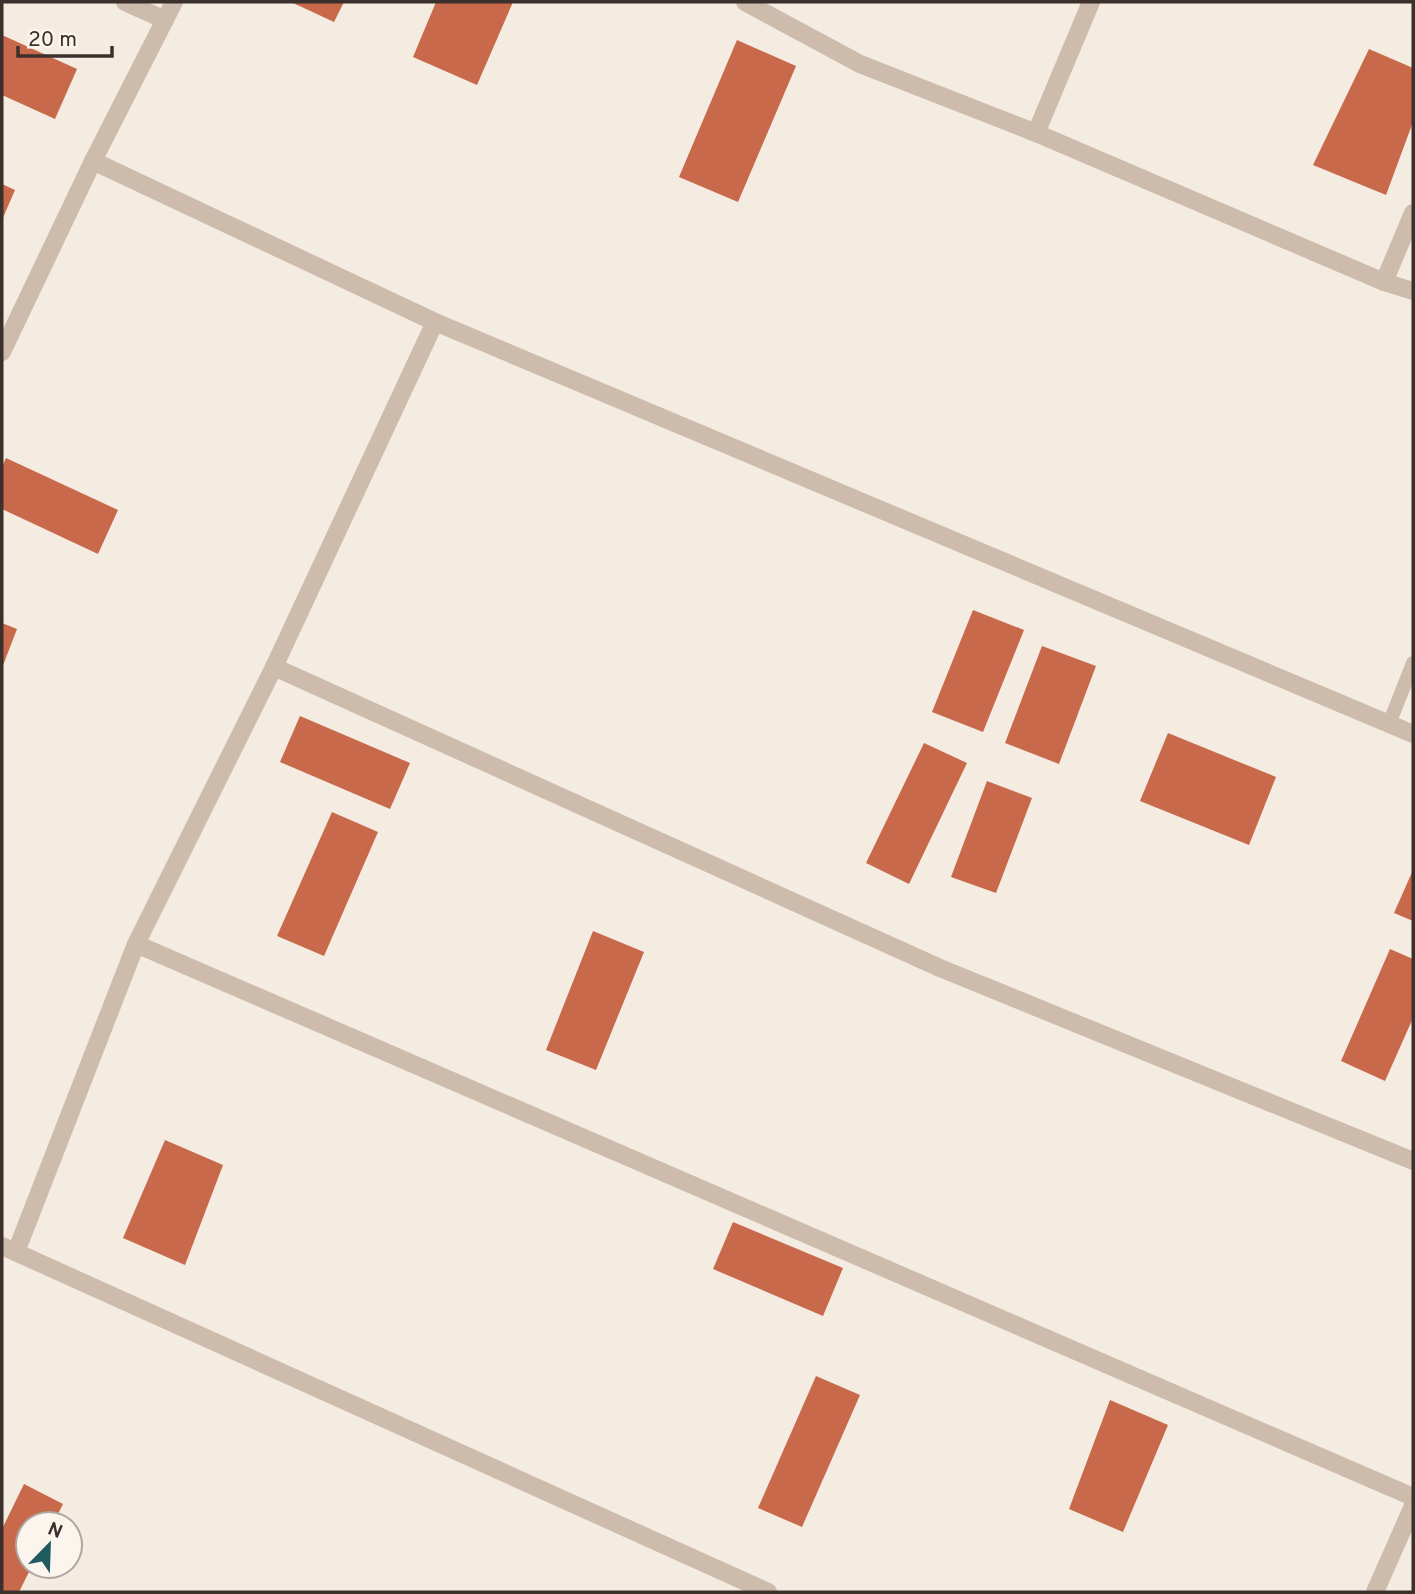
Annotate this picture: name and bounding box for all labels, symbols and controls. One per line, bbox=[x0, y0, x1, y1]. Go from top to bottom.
scale bar bbox=[18, 14, 112, 58]
text: 20 m bbox=[28, 27, 77, 54]
north arrow bbox=[14, 1510, 84, 1580]
text: N bbox=[44, 1517, 66, 1545]

